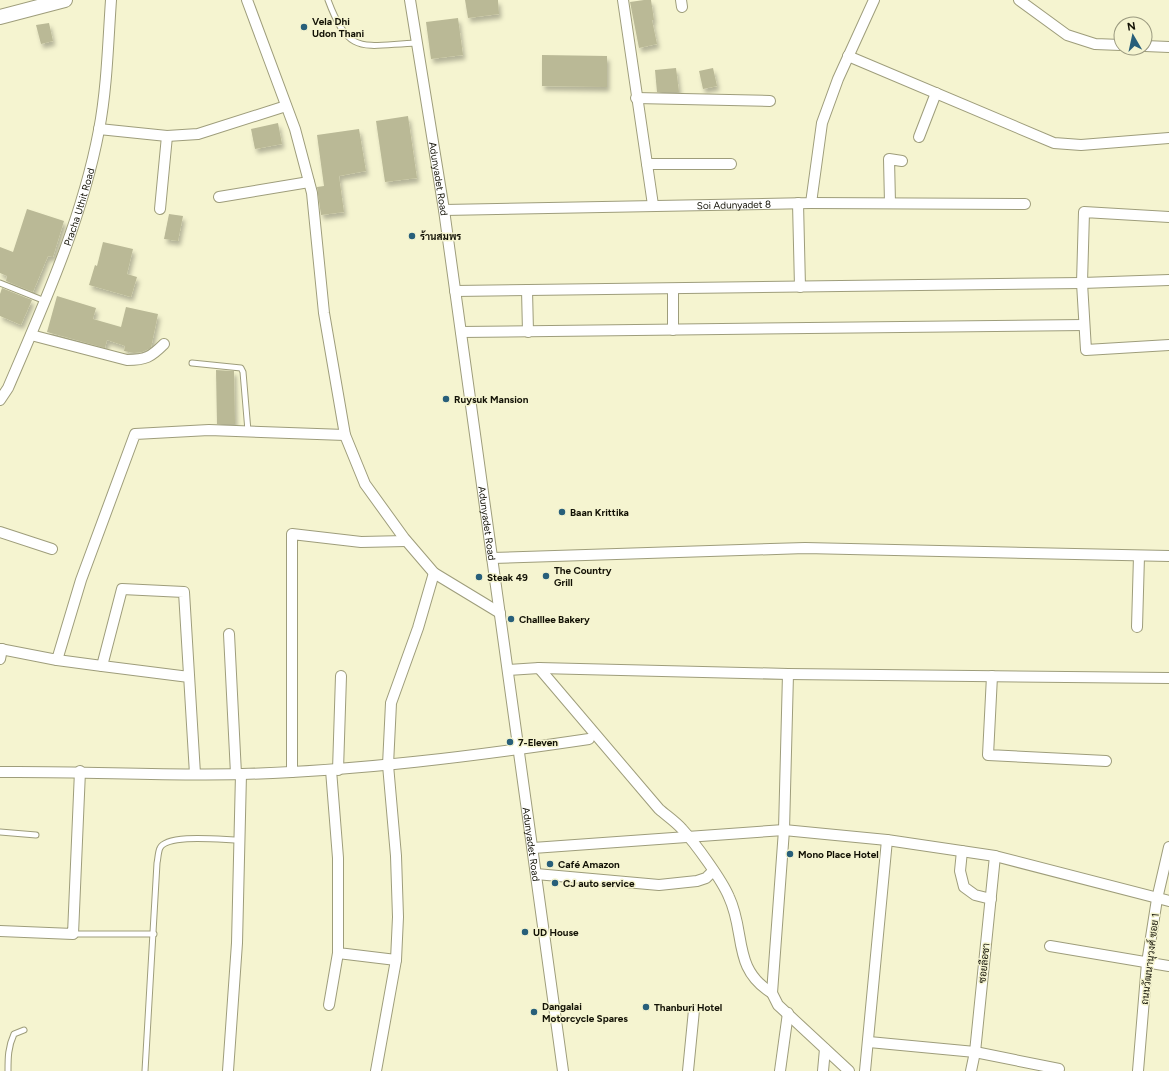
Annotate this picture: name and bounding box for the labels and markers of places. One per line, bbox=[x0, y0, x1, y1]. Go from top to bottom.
place label: Vela Dhi Udon Thani bbox=[312, 15, 364, 40]
marker: Vela Dhi Udon Thani bbox=[299, 22, 309, 32]
place label: ร้านสมพร bbox=[420, 230, 461, 243]
marker: ร้านสมพร bbox=[407, 231, 417, 241]
place label: Ruysuk Mansion bbox=[454, 393, 529, 406]
marker: Ruysuk Mansion bbox=[441, 394, 451, 404]
place label: Baan Krittika bbox=[570, 506, 629, 519]
marker: Baan Krittika bbox=[557, 507, 567, 517]
place label: The Country Grill bbox=[554, 564, 612, 589]
place label: Steak 49 bbox=[487, 571, 528, 584]
marker: The Country Grill bbox=[541, 571, 551, 581]
marker: Steak 49 bbox=[474, 572, 484, 582]
place label: Challlee Bakery bbox=[519, 613, 590, 626]
marker: Challlee Bakery bbox=[506, 614, 516, 624]
place label: 7-Eleven bbox=[518, 736, 558, 749]
marker: 7-Eleven bbox=[505, 737, 515, 747]
place label: Mono Place Hotel bbox=[798, 848, 879, 861]
marker: Mono Place Hotel bbox=[785, 849, 795, 859]
place label: Café Amazon bbox=[558, 858, 620, 871]
marker: Café Amazon bbox=[545, 859, 555, 869]
place label: CJ auto service bbox=[563, 877, 635, 890]
marker: CJ auto service bbox=[550, 878, 560, 888]
place label: UD House bbox=[533, 926, 579, 939]
marker: UD House bbox=[520, 927, 530, 937]
place label: Dangalai Motorcycle Spares bbox=[542, 1000, 628, 1025]
place label: Thanburi Hotel bbox=[654, 1001, 722, 1014]
marker: Thanburi Hotel bbox=[641, 1002, 651, 1012]
marker: Dangalai Motorcycle Spares bbox=[529, 1007, 539, 1017]

